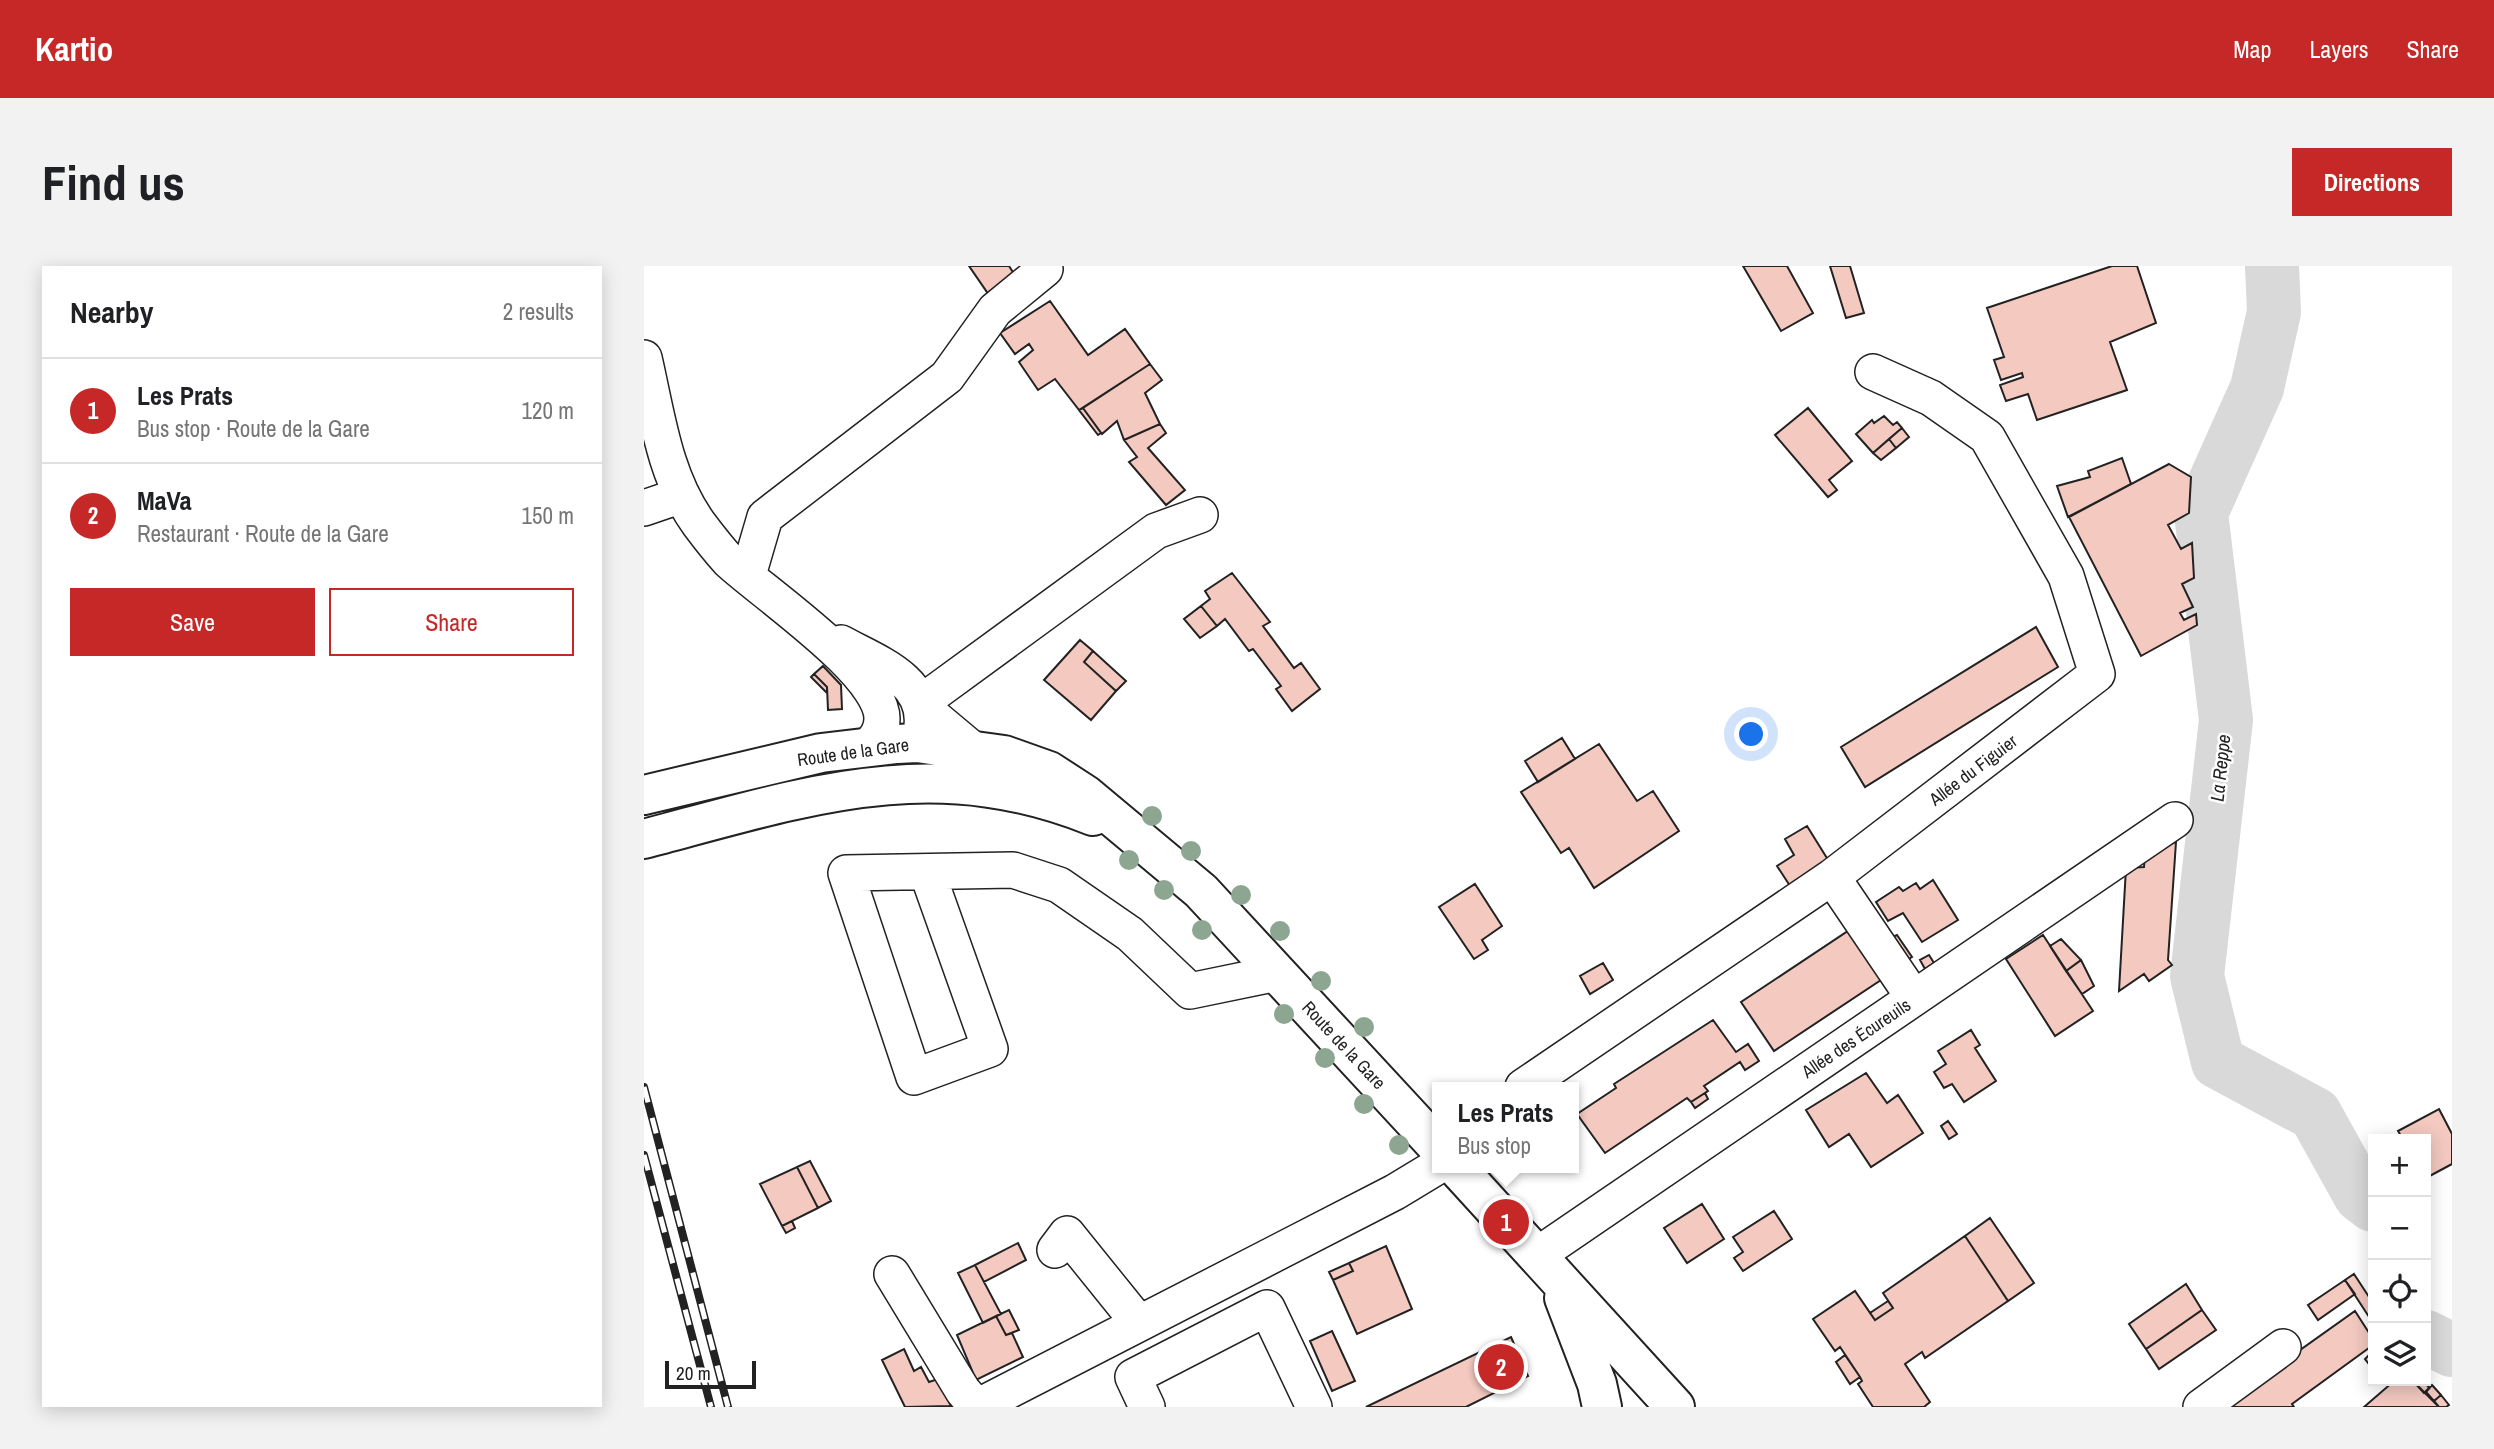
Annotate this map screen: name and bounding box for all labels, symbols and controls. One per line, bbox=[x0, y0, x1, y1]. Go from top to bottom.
text: Kartio bbox=[35, 27, 113, 71]
text: Map bbox=[2233, 33, 2271, 65]
text: Layers bbox=[2309, 33, 2368, 65]
text: Share bbox=[2406, 33, 2459, 65]
button: Directions bbox=[2292, 148, 2452, 216]
text: Find us bbox=[42, 149, 185, 215]
text: Nearby bbox=[70, 292, 153, 332]
text: 2 results bbox=[503, 296, 574, 327]
text: Les Prats bbox=[137, 378, 233, 413]
text: 1 bbox=[88, 395, 98, 426]
text: 120 m bbox=[522, 395, 574, 426]
text: Bus stop · Route de la Gare bbox=[137, 413, 370, 444]
text: MaVa bbox=[137, 483, 192, 518]
text: 2 bbox=[88, 500, 98, 531]
text: 150 m bbox=[522, 500, 574, 531]
text: Restaurant · Route de la Gare bbox=[137, 518, 389, 549]
button: Save bbox=[70, 588, 315, 656]
button: Share bbox=[329, 588, 574, 656]
your location bbox=[1734, 717, 1768, 751]
street label: Allée du Figuier bbox=[1923, 729, 2022, 812]
street label: Route de la Gare bbox=[796, 732, 910, 772]
water label: La Reppe bbox=[2204, 733, 2236, 803]
street label: Allée des Écureuils bbox=[1796, 992, 1915, 1084]
street label: Route de la Gare bbox=[1297, 995, 1391, 1095]
popup bbox=[1432, 1082, 1579, 1173]
text: Les Prats bbox=[1458, 1095, 1554, 1130]
text: Bus stop bbox=[1458, 1130, 1531, 1161]
map controls bbox=[2368, 1134, 2431, 1386]
button: + bbox=[2368, 1134, 2431, 1197]
pin: 1 bbox=[1483, 1196, 1529, 1248]
button: − bbox=[2368, 1197, 2431, 1260]
button: locate bbox=[2368, 1260, 2431, 1323]
button: layers bbox=[2368, 1323, 2431, 1386]
pin: 2 bbox=[1478, 1341, 1524, 1393]
scale bar bbox=[665, 1358, 756, 1390]
text: 20 m bbox=[676, 1360, 711, 1386]

